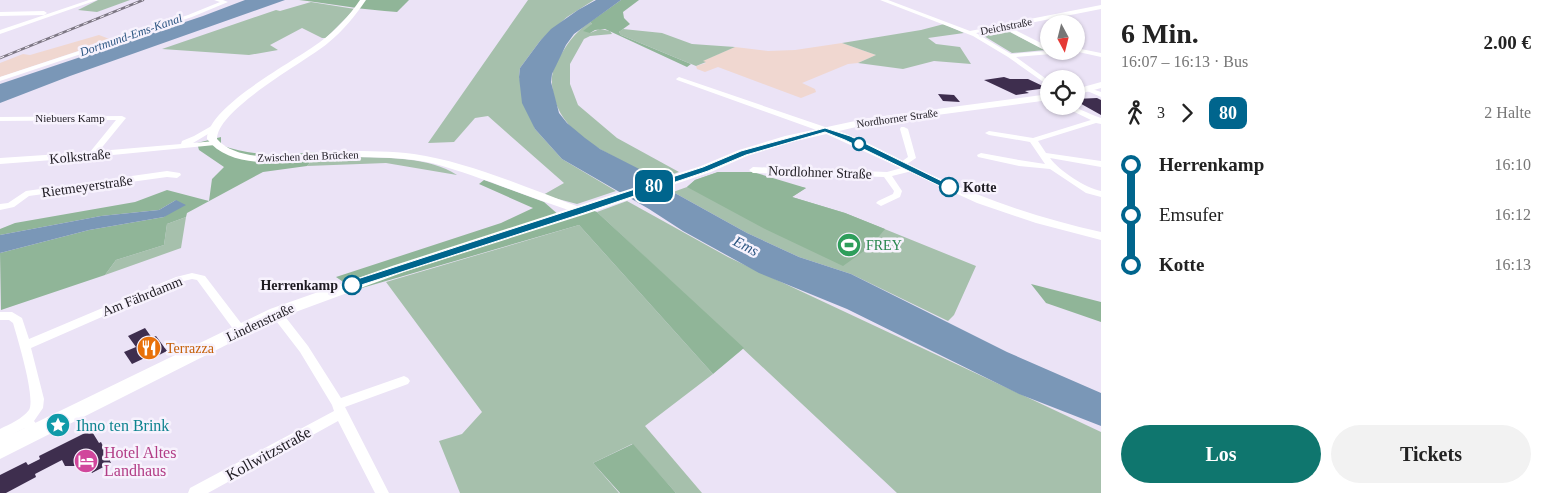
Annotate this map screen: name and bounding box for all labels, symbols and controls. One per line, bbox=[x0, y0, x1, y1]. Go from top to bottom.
water label: Dortmund-Ems-Kanal bbox=[77, 11, 185, 59]
street label: Deichstraße bbox=[979, 15, 1033, 37]
north arrow bbox=[1040, 15, 1085, 60]
map controls bbox=[1040, 15, 1085, 115]
text: 6 Min. bbox=[1121, 18, 1199, 49]
text: 2.00 € bbox=[1484, 32, 1531, 53]
text: 16:07 – 16:13 · Bus bbox=[1121, 53, 1248, 70]
button: locate bbox=[1040, 70, 1085, 115]
icon: walk bbox=[1121, 99, 1149, 127]
icon: forward bbox=[1173, 99, 1201, 127]
text: 80 bbox=[1219, 103, 1237, 123]
text: 3 bbox=[1157, 104, 1165, 121]
text: 2 Halte bbox=[1484, 104, 1531, 121]
street label: Nordhorner Straße bbox=[855, 106, 939, 130]
street label: Niebuers Kamp bbox=[35, 112, 105, 124]
unlabelled marker bbox=[852, 137, 866, 151]
street label: Kolkstraße bbox=[49, 146, 111, 167]
street label: Zwischen den Brücken bbox=[257, 148, 359, 164]
text: Herrenkamp bbox=[1159, 154, 1264, 175]
text: 16:10 bbox=[1495, 156, 1531, 173]
street label: Nordlohner Straße bbox=[768, 163, 872, 182]
line badge: 80 bbox=[632, 170, 676, 202]
street label: Rietmeyerstraße bbox=[41, 173, 134, 200]
text: 80 bbox=[645, 176, 663, 196]
marker: Kotte bbox=[939, 177, 959, 197]
place label: Kotte bbox=[963, 180, 996, 195]
text: Emsufer bbox=[1159, 204, 1223, 225]
text: 16:12 bbox=[1495, 206, 1531, 223]
sports icon: FREY bbox=[836, 232, 862, 258]
water label: Ems bbox=[730, 233, 761, 259]
place label: FREY bbox=[866, 238, 902, 253]
text: Kotte bbox=[1159, 254, 1204, 275]
text: 16:13 bbox=[1495, 256, 1531, 273]
street label: Am Fährdamm bbox=[100, 274, 185, 319]
marker: Herrenkamp bbox=[342, 275, 362, 295]
place label: Herrenkamp bbox=[260, 278, 338, 293]
street label: Lindenstraße bbox=[224, 300, 297, 345]
restaurant icon: Terrazza bbox=[136, 335, 162, 361]
place label: Terrazza bbox=[166, 341, 215, 356]
place icon: Ihno ten Brink bbox=[45, 412, 71, 438]
place label: Ihno ten Brink bbox=[76, 417, 169, 434]
street label: Kollwitzstraße bbox=[223, 423, 314, 484]
button: Los bbox=[1121, 425, 1321, 483]
button: Tickets bbox=[1331, 425, 1531, 483]
place label: Hotel Altes Landhaus bbox=[104, 444, 176, 479]
hotel icon: Hotel Altes Landhaus bbox=[73, 448, 99, 474]

